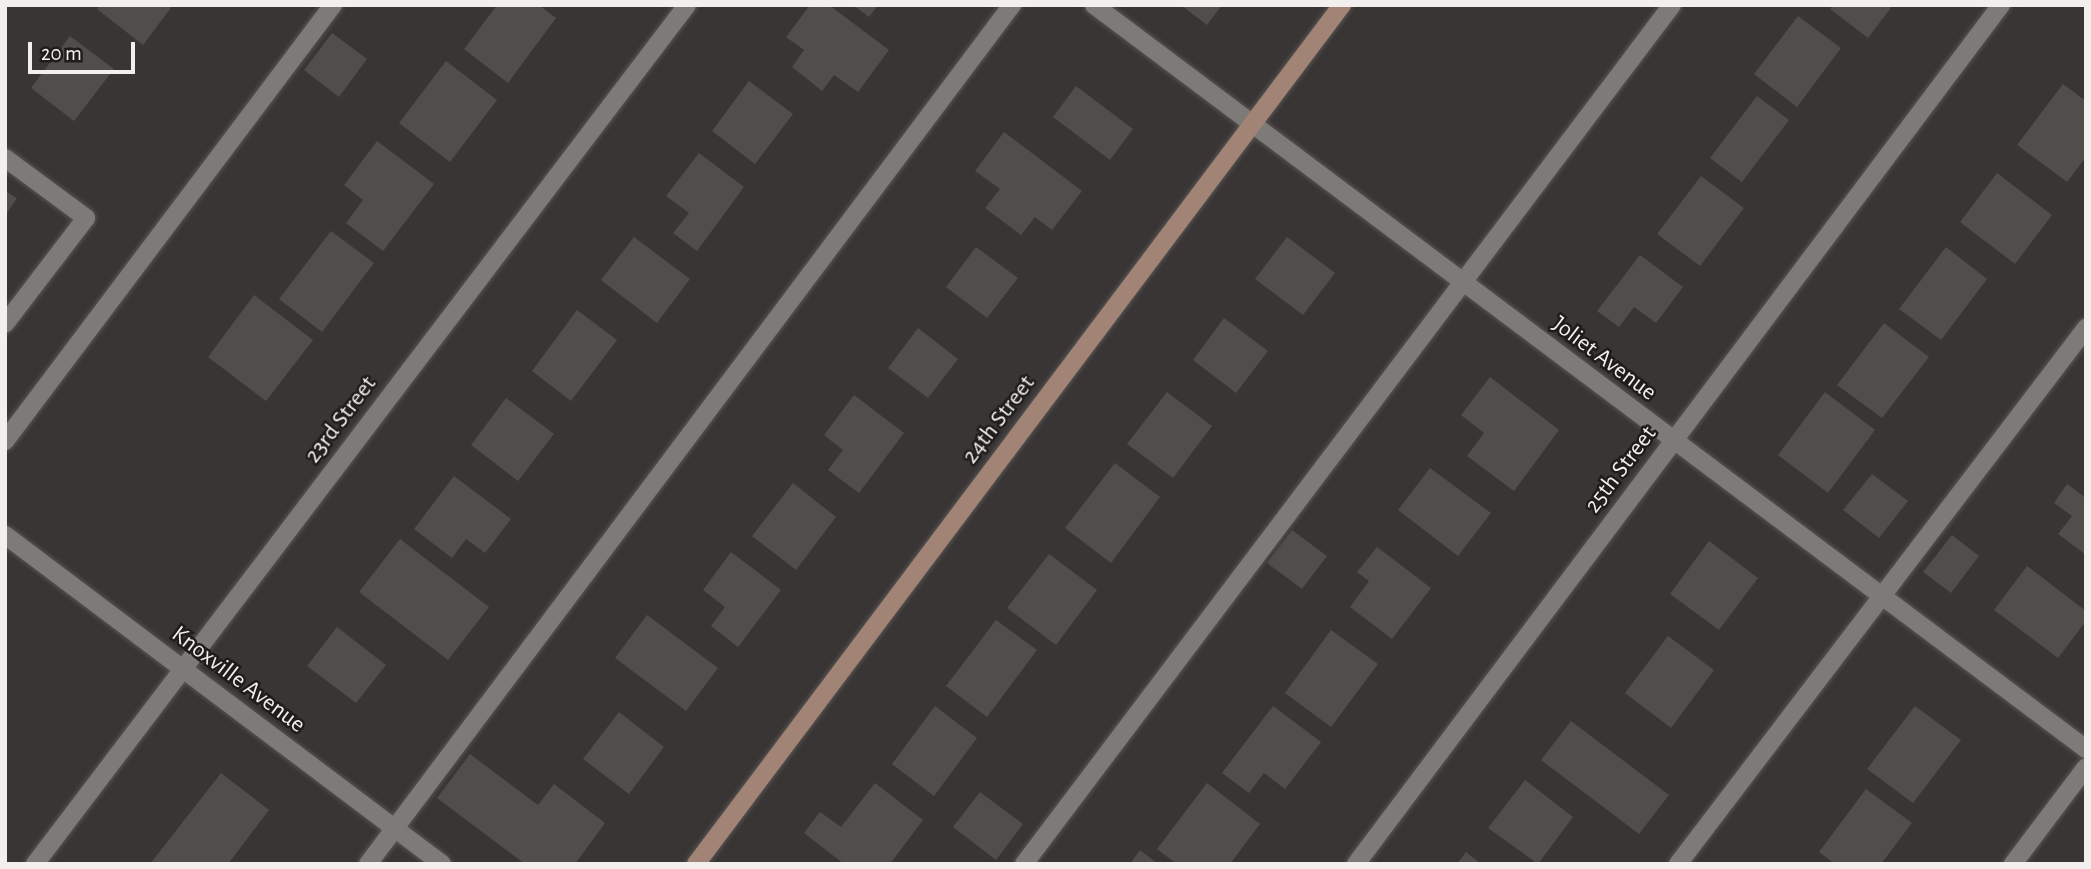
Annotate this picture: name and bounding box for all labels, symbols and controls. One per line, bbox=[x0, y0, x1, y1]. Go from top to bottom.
scale bar bbox=[32, 28, 138, 72]
text: 20 m bbox=[41, 43, 82, 64]
street label: Joliet Avenue bbox=[1546, 310, 1662, 408]
street label: 24th Street bbox=[956, 370, 1042, 470]
street label: 23rd Street bbox=[299, 371, 383, 469]
street label: 25th Street bbox=[1579, 421, 1663, 519]
street label: Knoxville Avenue bbox=[165, 620, 311, 740]

